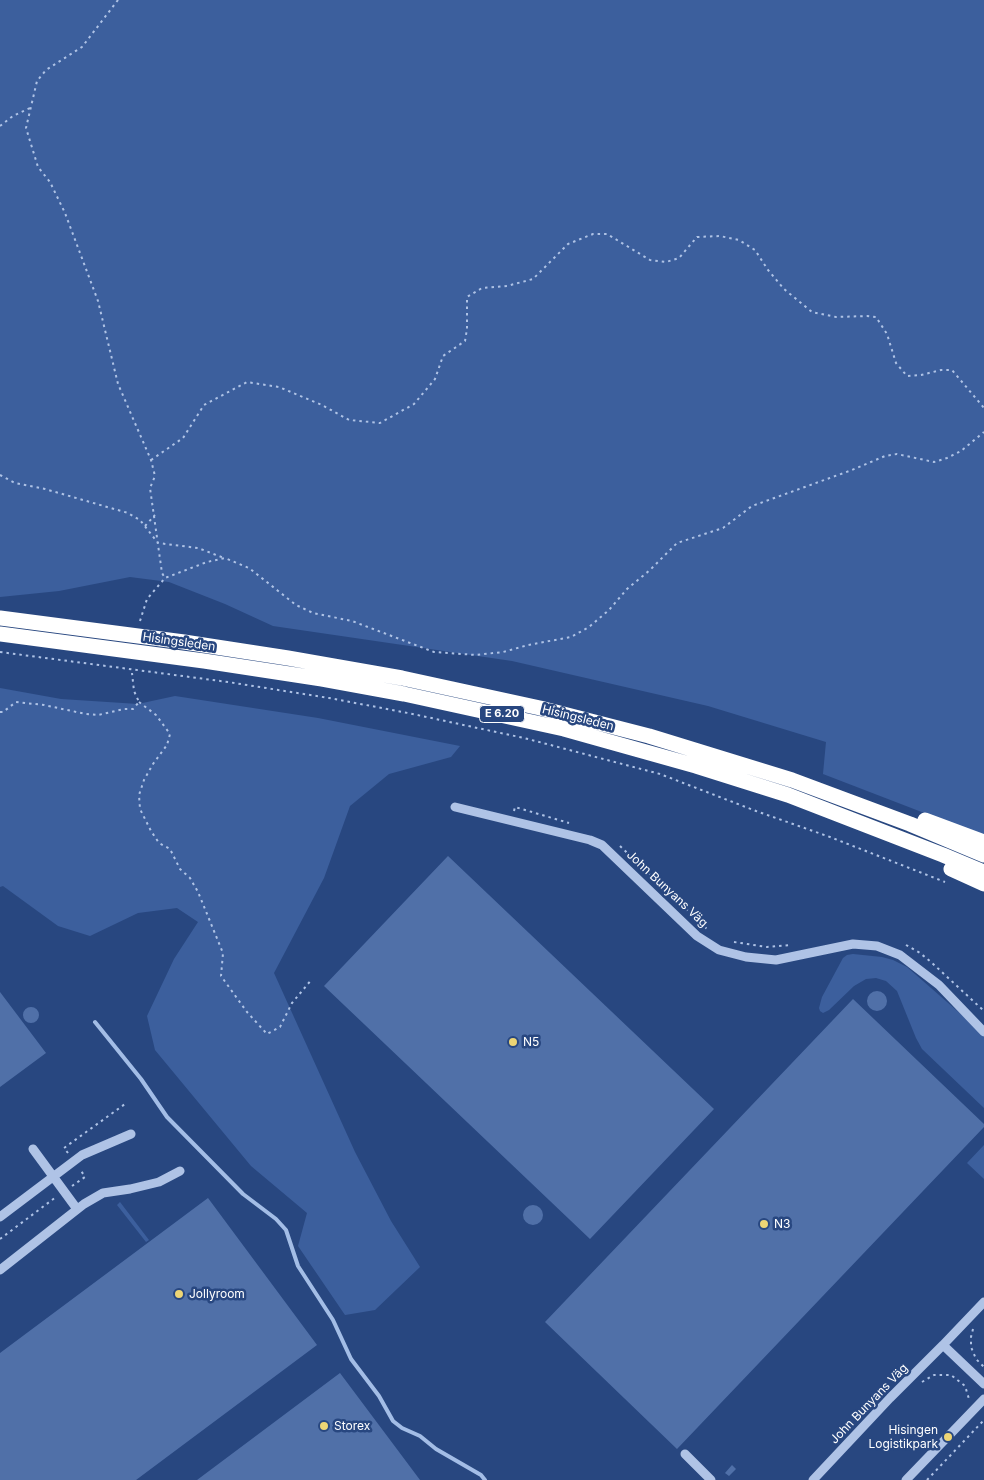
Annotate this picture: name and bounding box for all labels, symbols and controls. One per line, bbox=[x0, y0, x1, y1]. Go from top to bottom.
street label: Hisingsleden bbox=[142, 630, 216, 654]
street label: Hisingsleden bbox=[541, 702, 615, 734]
road number: E 6.20 bbox=[480, 706, 524, 722]
street label: John Bunyans Väg bbox=[623, 848, 711, 930]
place label: N5 bbox=[523, 1035, 539, 1049]
marker: N5 bbox=[507, 1036, 519, 1048]
place label: N3 bbox=[774, 1217, 790, 1231]
marker: N3 bbox=[758, 1218, 770, 1230]
place label: Jollyroom bbox=[189, 1287, 245, 1301]
marker: Jollyroom bbox=[173, 1288, 185, 1300]
street label: John Bunyans Väg bbox=[827, 1361, 911, 1447]
place label: Storex bbox=[334, 1419, 370, 1433]
marker: Storex bbox=[318, 1420, 330, 1432]
place label: Hisingen Logistikpark bbox=[869, 1423, 938, 1451]
marker: Hisingen Logistikpark bbox=[942, 1431, 954, 1443]

